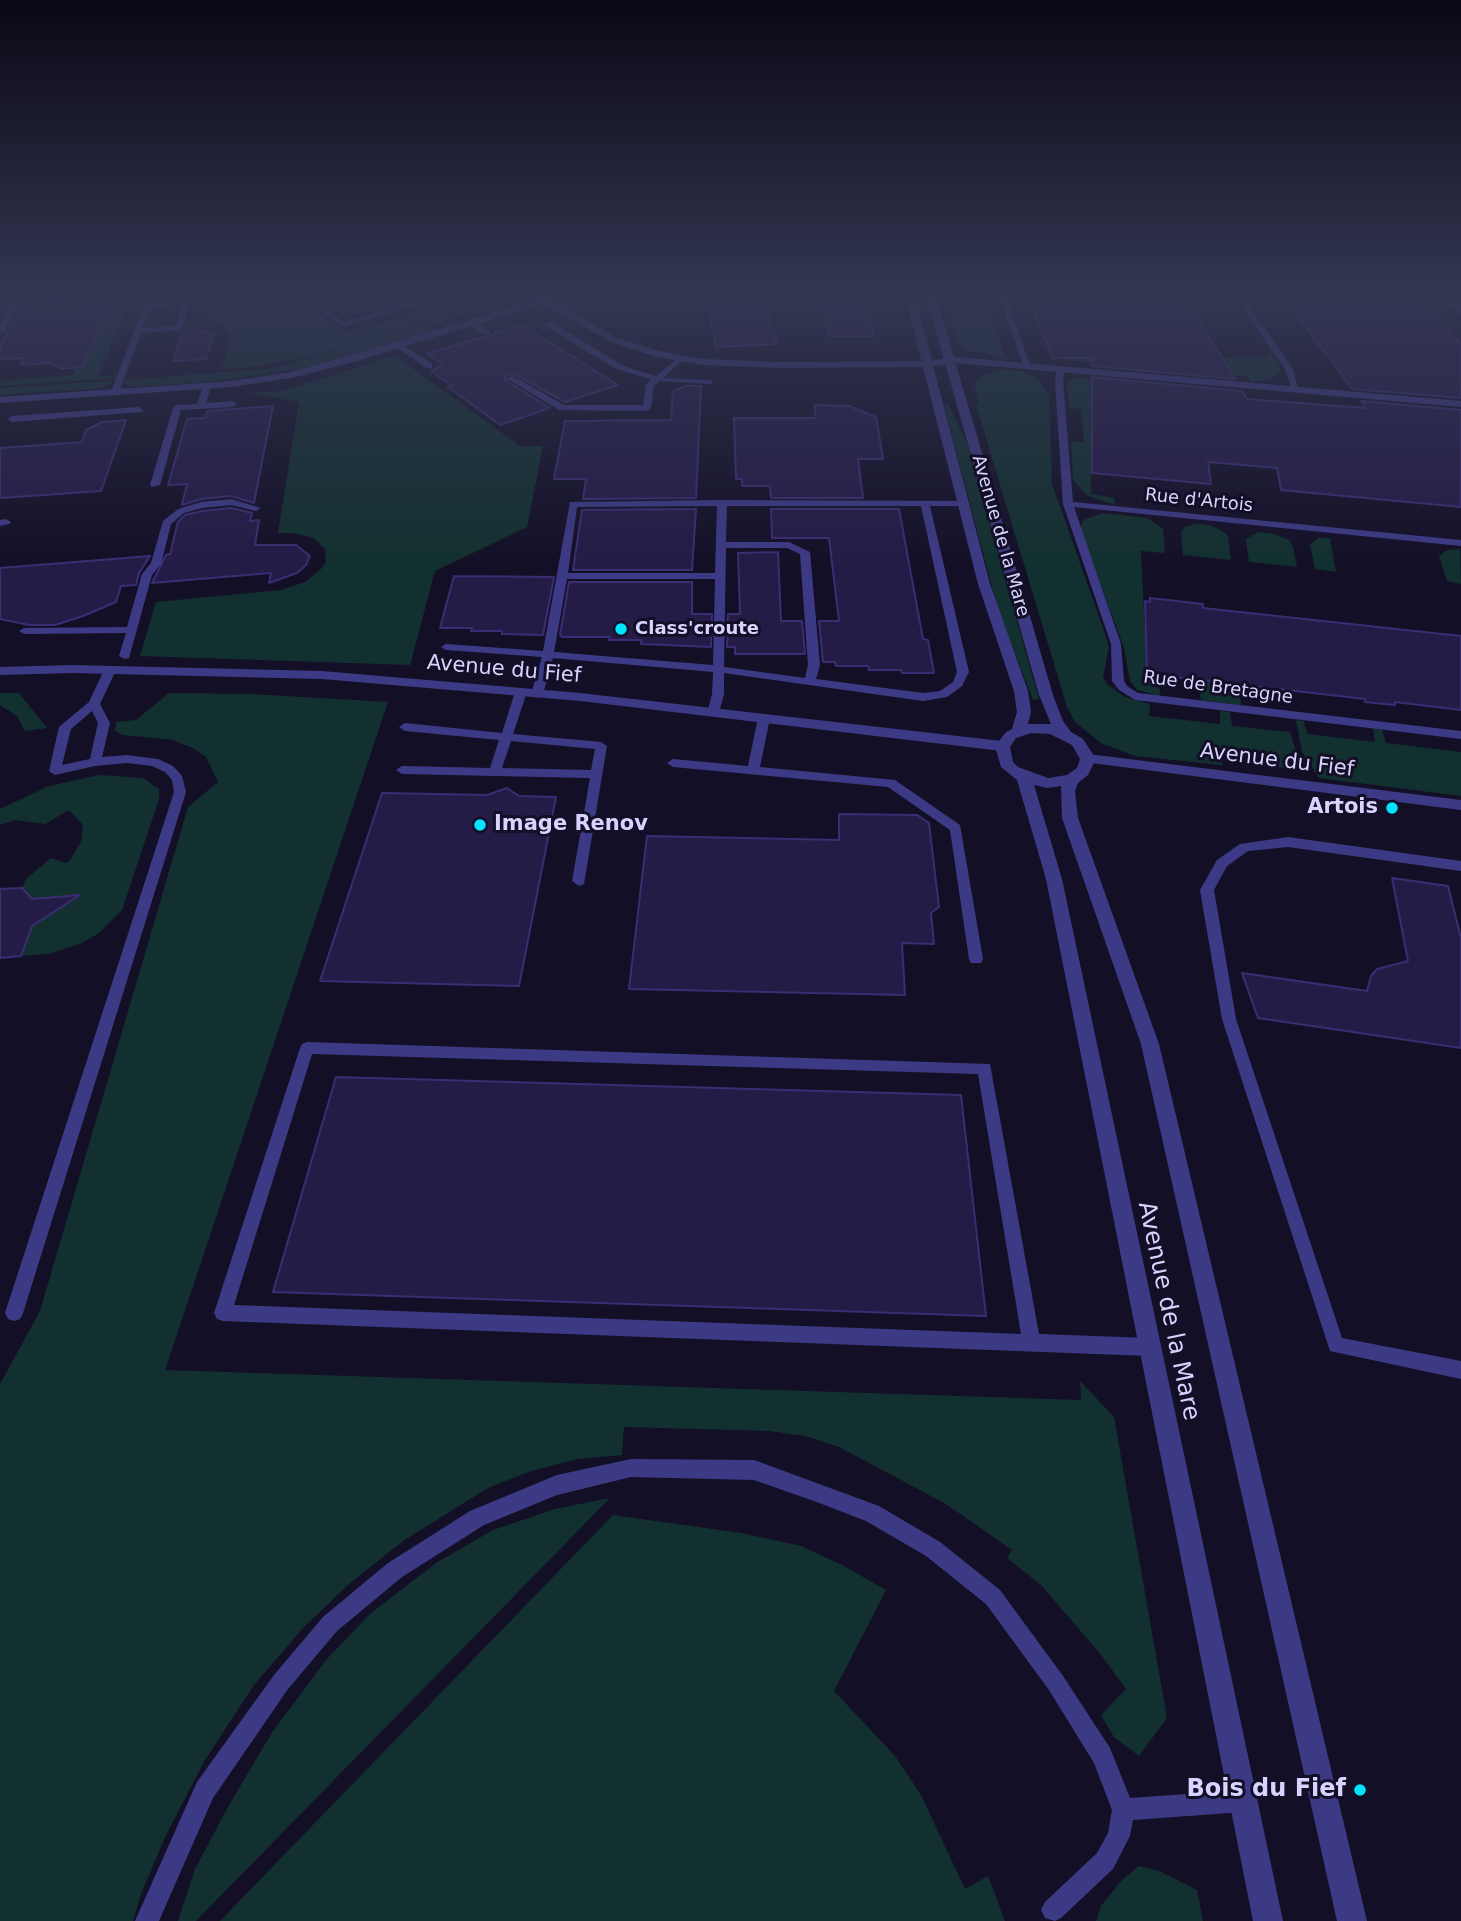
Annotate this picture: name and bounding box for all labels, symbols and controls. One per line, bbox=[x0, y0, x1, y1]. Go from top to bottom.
street label: Avenue de la Mare bbox=[967, 453, 1033, 619]
street label: Rue d'Artois bbox=[1144, 485, 1254, 517]
place label: Class'croute bbox=[635, 618, 759, 640]
marker: Class'croute bbox=[613, 621, 629, 637]
street label: Avenue du Fief bbox=[426, 651, 582, 689]
street label: Rue de Bretagne bbox=[1142, 667, 1294, 709]
street label: Avenue du Fief bbox=[1199, 739, 1355, 783]
place label: Artois bbox=[1307, 795, 1378, 821]
marker: Artois bbox=[1384, 800, 1400, 816]
place label: Image Renov bbox=[494, 812, 648, 838]
marker: Image Renov bbox=[472, 817, 488, 833]
street label: Avenue de la Mare bbox=[1131, 1199, 1205, 1423]
place label: Bois du Fief bbox=[1186, 1776, 1346, 1804]
marker: Bois du Fief bbox=[1352, 1782, 1368, 1798]

